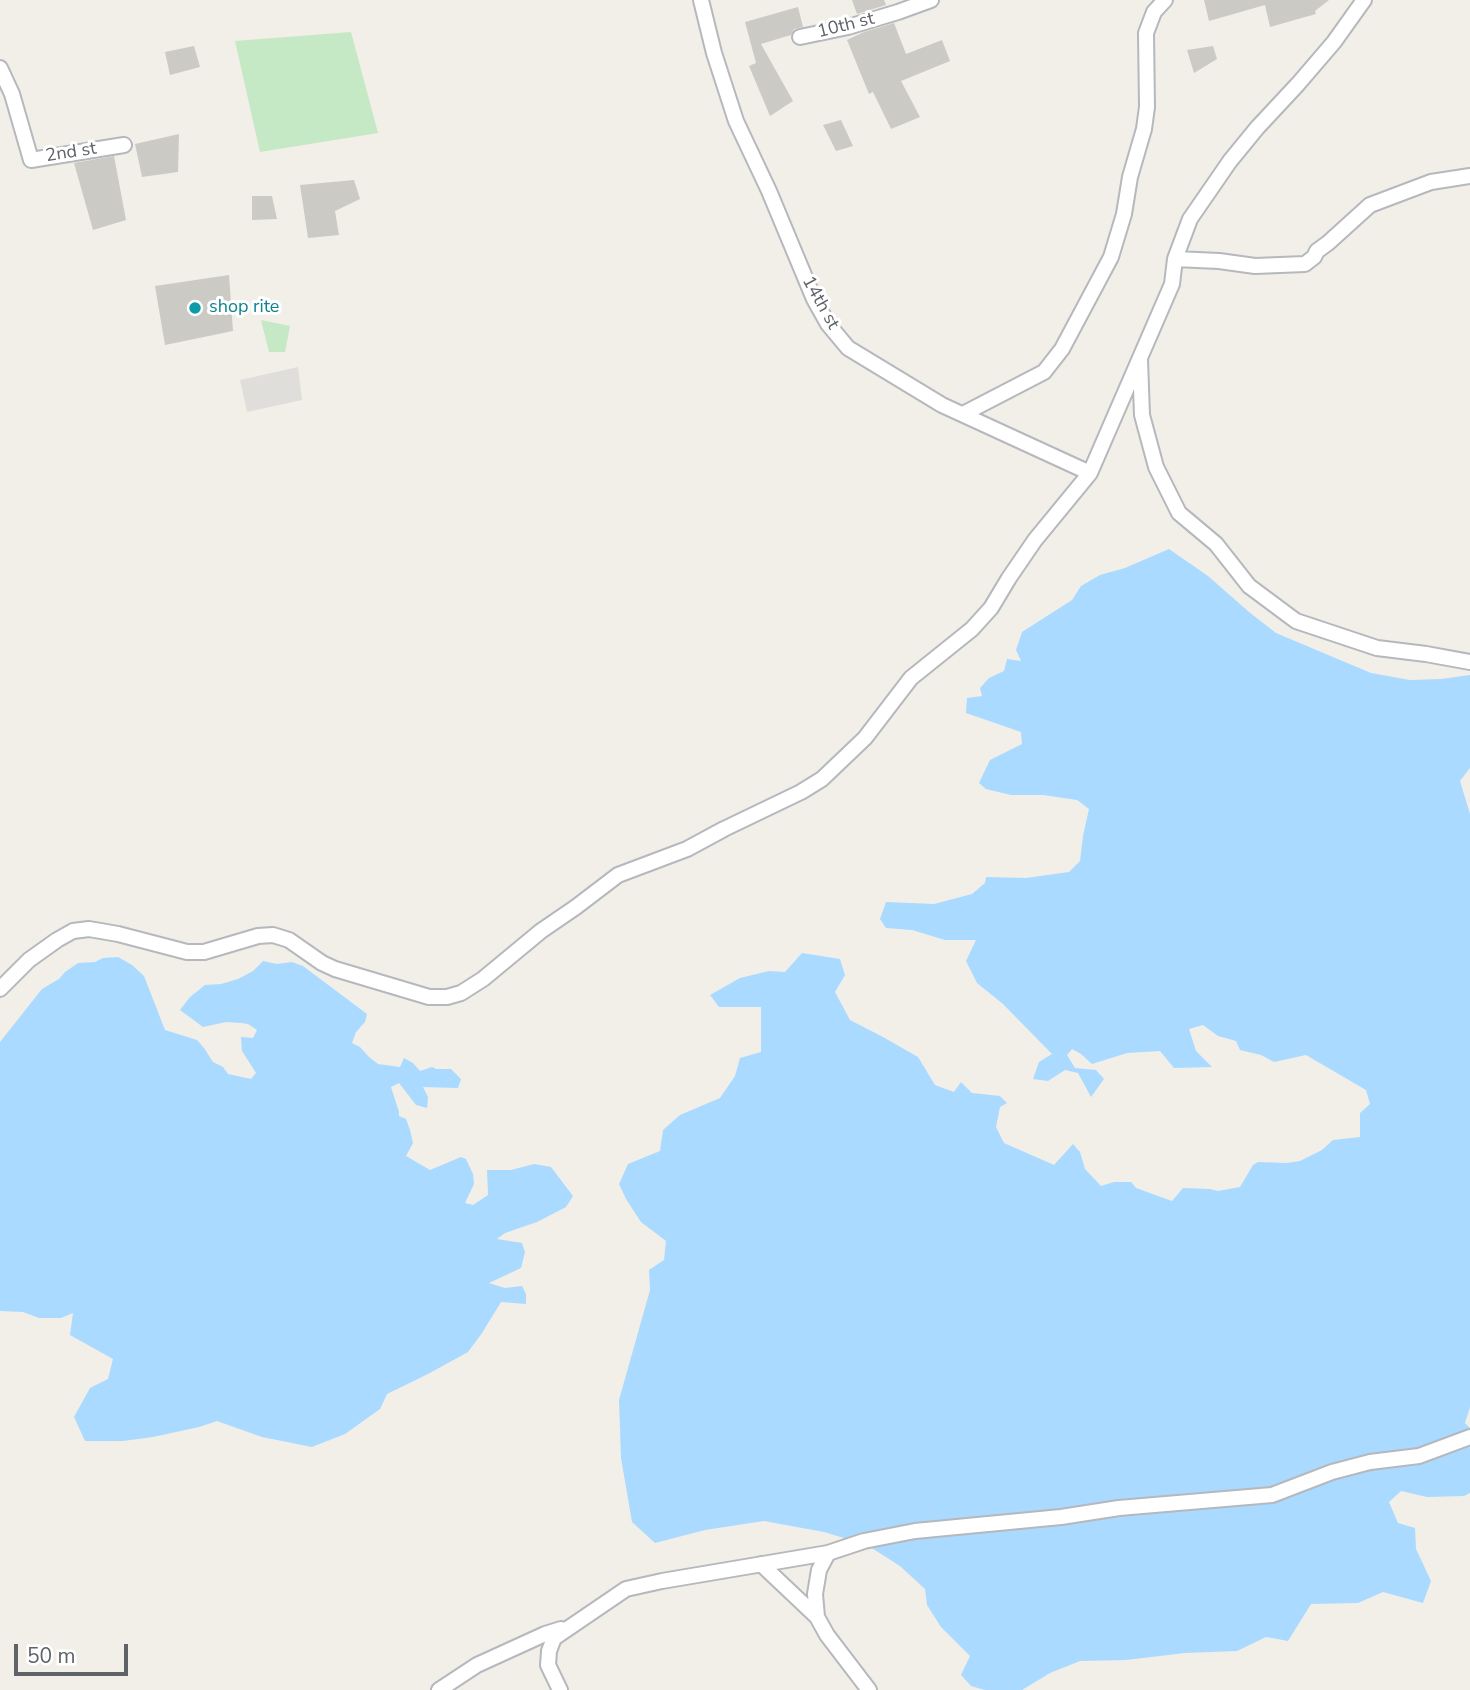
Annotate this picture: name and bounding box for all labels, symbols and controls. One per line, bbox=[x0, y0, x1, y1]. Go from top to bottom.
street label: 10th st bbox=[815, 9, 877, 43]
street label: 2nd st bbox=[44, 138, 98, 168]
street label: 14th st bbox=[797, 273, 843, 333]
place label: shop rite bbox=[209, 297, 279, 319]
marker: shop rite bbox=[187, 300, 203, 316]
scale bar bbox=[18, 1630, 131, 1674]
text: 50 m bbox=[27, 1642, 76, 1670]

